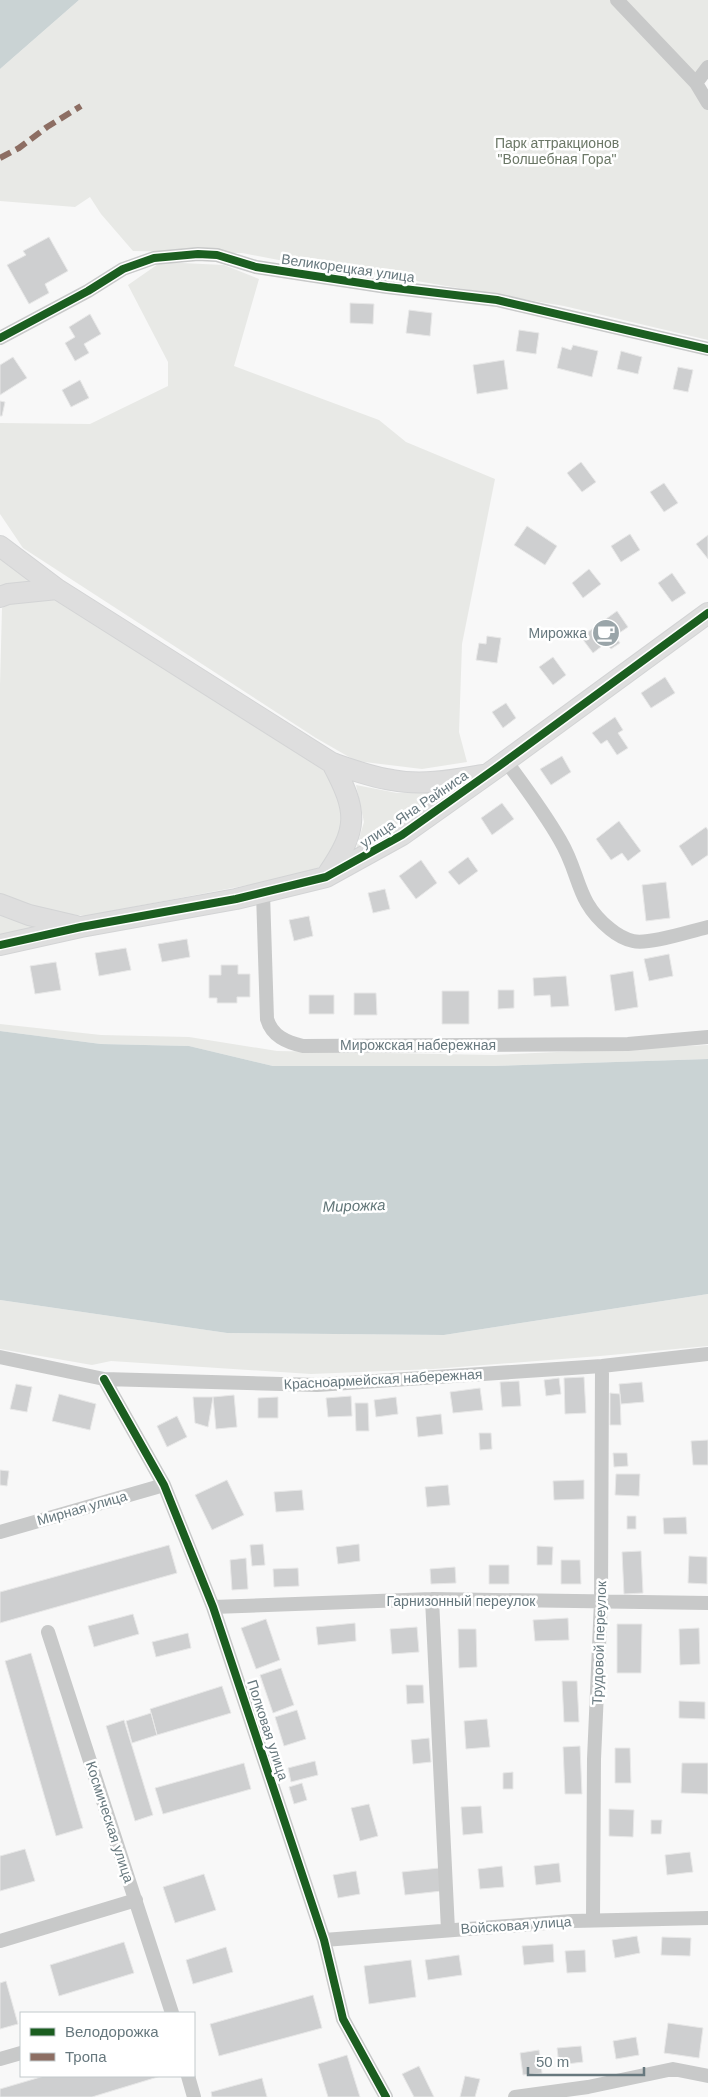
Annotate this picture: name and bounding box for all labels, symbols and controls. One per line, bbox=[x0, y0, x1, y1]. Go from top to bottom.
park label: Парк аттракционов "Волшебная Гора" bbox=[495, 135, 619, 167]
street label: Великорецкая улица bbox=[280, 251, 416, 285]
cafe icon: Мирожка bbox=[591, 618, 621, 648]
place label: Мирожка bbox=[529, 625, 587, 641]
street label: улица Яна Райниса bbox=[357, 767, 471, 851]
street label: Мирожская набережная bbox=[340, 1037, 496, 1053]
water label: Мирожка bbox=[322, 1196, 386, 1215]
street label: Красноармейская набережная bbox=[283, 1366, 483, 1392]
street label: Мирная улица bbox=[35, 1487, 129, 1528]
street label: Трудовой переулок bbox=[589, 1580, 609, 1705]
street label: Гарнизонный переулок bbox=[387, 1593, 536, 1609]
street label: Полковая улица bbox=[244, 1678, 292, 1783]
street label: Космическая улица bbox=[83, 1759, 137, 1885]
street label: Войсковая улица bbox=[460, 1913, 572, 1937]
legend bbox=[20, 2012, 195, 2077]
text: Велодорожка bbox=[65, 2023, 159, 2040]
scale bar bbox=[528, 2044, 644, 2076]
text: Тропа bbox=[65, 2048, 107, 2065]
text: 50 m bbox=[536, 2053, 569, 2070]

